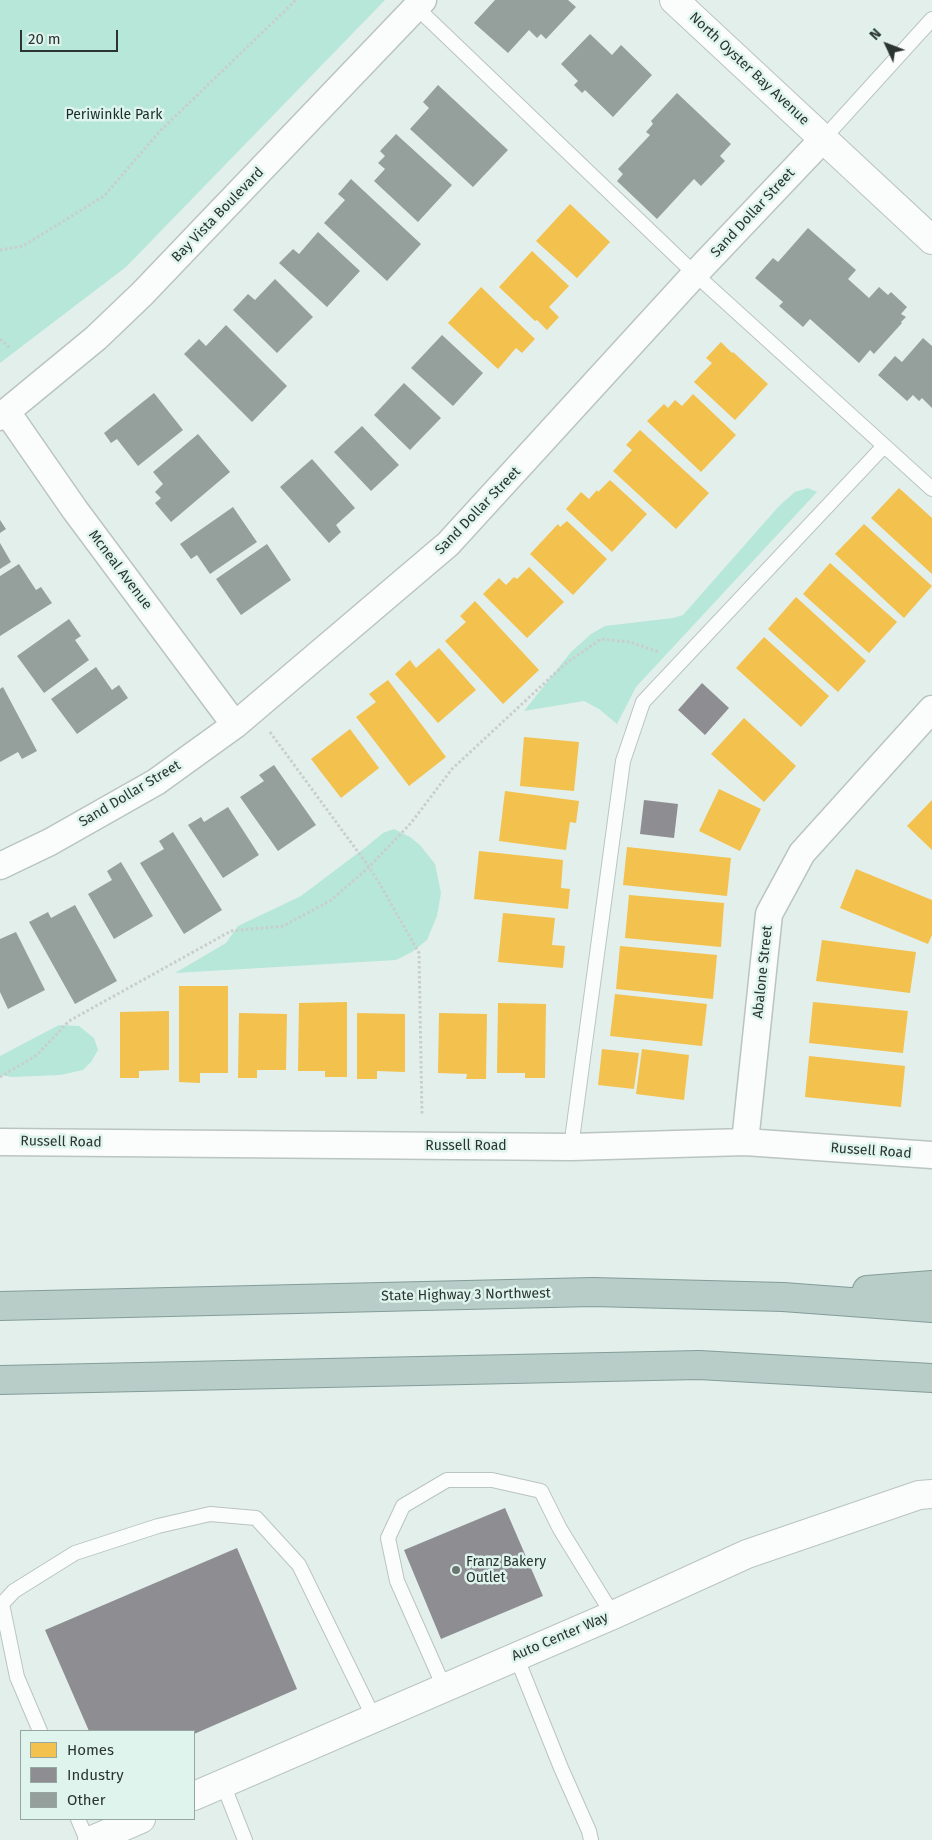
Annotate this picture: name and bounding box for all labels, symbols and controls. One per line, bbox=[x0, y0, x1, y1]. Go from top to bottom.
street label: North Oyster Bay Avenue bbox=[686, 9, 812, 129]
scale bar bbox=[22, 20, 120, 52]
north arrow bbox=[862, 20, 912, 70]
text: N bbox=[866, 25, 885, 44]
text: 20 m bbox=[28, 30, 61, 48]
park label: Periwinkle Park bbox=[66, 107, 162, 123]
street label: Bay Vista Boulevard bbox=[168, 164, 268, 266]
street label: Sand Dollar Street bbox=[707, 165, 799, 261]
street label: Sand Dollar Street bbox=[432, 464, 524, 558]
street label: Mcneal Avenue bbox=[85, 527, 155, 613]
street label: Sand Dollar Street bbox=[76, 757, 184, 831]
street label: Abalone Street bbox=[750, 925, 776, 1019]
street label: Russell Road bbox=[20, 1133, 102, 1151]
street label: Russell Road bbox=[425, 1138, 507, 1154]
street label: Russell Road bbox=[830, 1140, 912, 1162]
street label: State Highway 3 Northwest bbox=[381, 1285, 551, 1305]
place label: Franz Bakery Outlet bbox=[466, 1554, 546, 1586]
marker: Franz Bakery Outlet bbox=[450, 1564, 462, 1576]
street label: Auto Center Way bbox=[509, 1609, 611, 1665]
legend bbox=[20, 1730, 195, 1820]
text: Homes bbox=[67, 1741, 114, 1759]
text: Industry bbox=[67, 1766, 124, 1784]
text: Other bbox=[67, 1791, 106, 1809]

